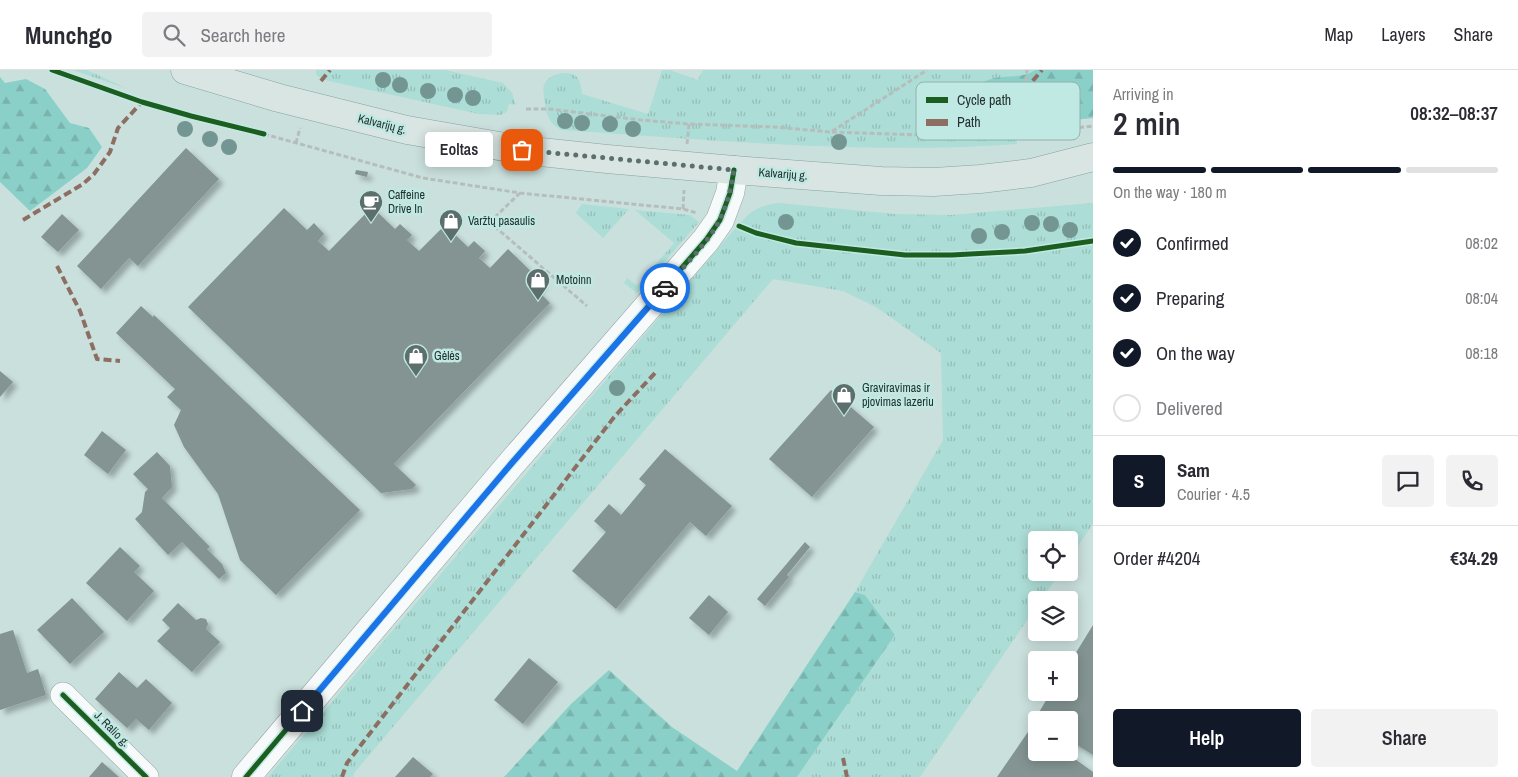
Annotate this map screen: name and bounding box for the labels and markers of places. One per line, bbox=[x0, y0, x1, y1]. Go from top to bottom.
pin bbox=[501, 129, 543, 171]
callout: Eoltas bbox=[424, 132, 492, 168]
place label: Caffeine Drive In bbox=[388, 187, 425, 217]
cafe icon: Caffeine Drive In bbox=[358, 189, 384, 223]
shop icon: Varžtų pasaulis bbox=[438, 208, 464, 242]
place label: Varžtų pasaulis bbox=[468, 213, 535, 229]
shop icon: Motoinn bbox=[525, 267, 551, 301]
place label: Motoinn bbox=[556, 272, 592, 288]
shop icon: Gėlės bbox=[403, 343, 429, 377]
place label: Gėlės bbox=[434, 348, 460, 364]
place label: Graviravimas ir pjovimas lazeriu bbox=[862, 380, 934, 410]
shop icon: Graviravimas ir pjovimas lazeriu bbox=[831, 382, 857, 416]
pin bbox=[281, 690, 323, 732]

